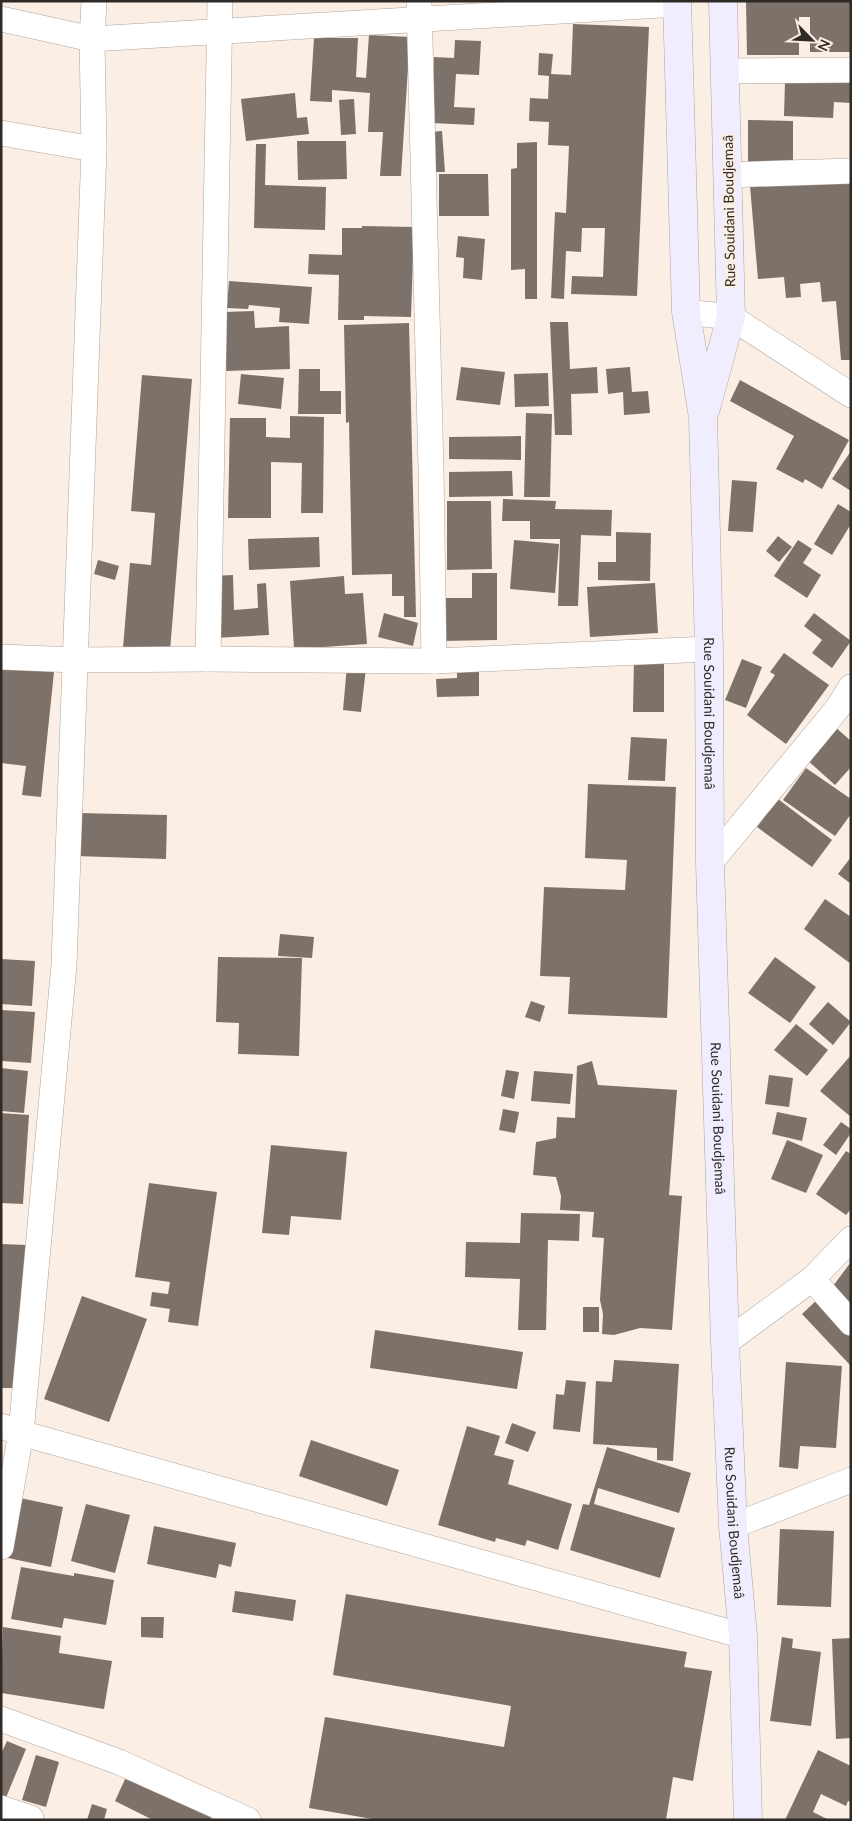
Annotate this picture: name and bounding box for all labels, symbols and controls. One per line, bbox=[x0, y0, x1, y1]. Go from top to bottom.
north arrow bbox=[787, 15, 837, 65]
text: N bbox=[814, 37, 834, 54]
street label: Rue Souidani Boudjemaâ bbox=[719, 135, 738, 287]
street label: Rue Souidani Boudjemaâ bbox=[701, 637, 719, 790]
street label: Rue Souidani Boudjemaâ bbox=[708, 1042, 729, 1195]
street label: Rue Souidani Boudjemaâ bbox=[722, 1447, 749, 1600]

